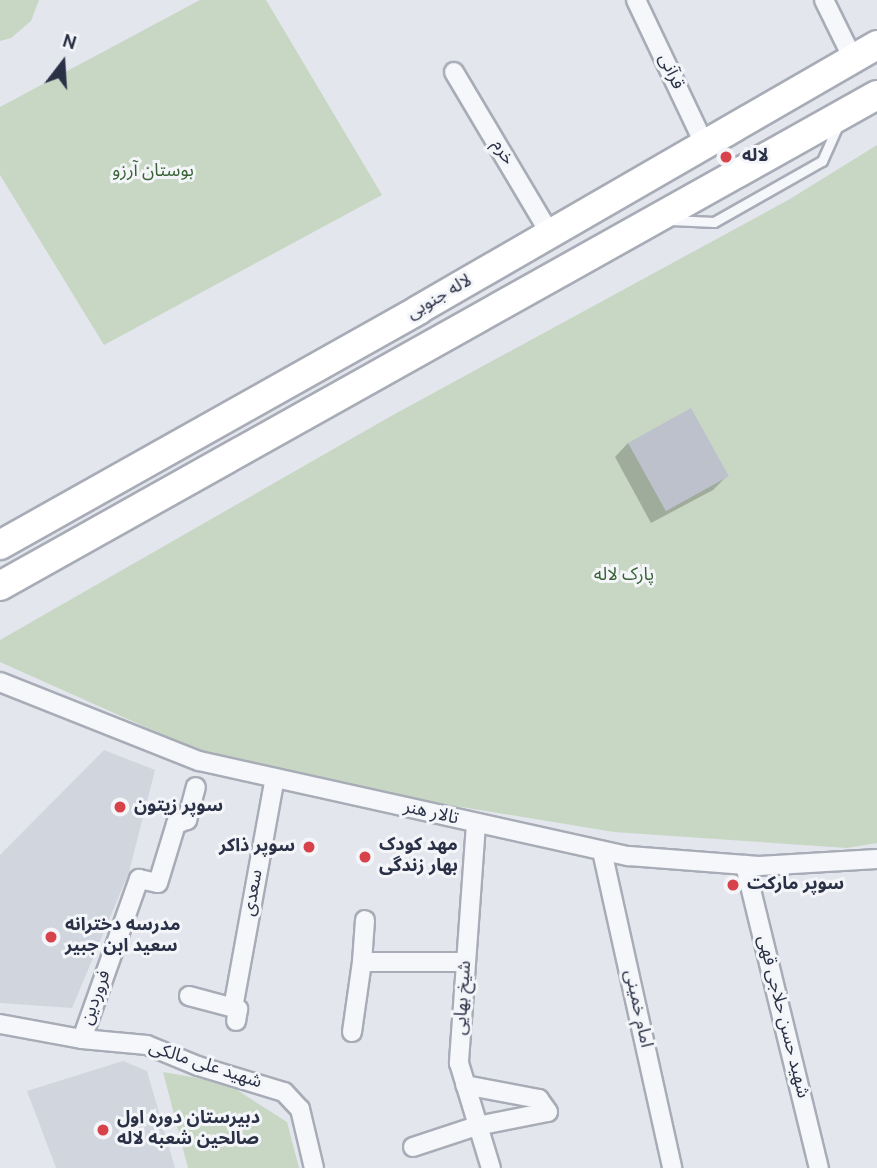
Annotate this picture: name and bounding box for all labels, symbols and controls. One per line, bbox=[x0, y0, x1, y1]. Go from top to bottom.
north arrow bbox=[28, 28, 98, 98]
text: N bbox=[59, 29, 79, 56]
street label: قرآنی bbox=[652, 51, 688, 93]
street label: خرم bbox=[486, 136, 518, 170]
place label: لاله bbox=[742, 146, 769, 168]
marker: لاله bbox=[716, 147, 736, 167]
park label: بوستان آرزو bbox=[112, 161, 194, 183]
street label: لاله جنوبی bbox=[404, 271, 476, 325]
park label: پارک لاله bbox=[594, 565, 654, 587]
place label: سوپر زیتون bbox=[134, 796, 223, 818]
street label: تالار هنر bbox=[401, 797, 461, 831]
marker: سوپر زیتون bbox=[112, 799, 128, 815]
place label: سوپر ذاکر bbox=[219, 836, 295, 858]
place label: مهد کودک بهار زندگی bbox=[379, 836, 458, 878]
marker: سوپر ذاکر bbox=[301, 839, 317, 855]
marker: مهد کودک بهار زندگی bbox=[357, 849, 373, 865]
street label: سعدی bbox=[239, 868, 269, 918]
place label: سوپر مارکت bbox=[747, 874, 844, 896]
marker: سوپر مارکت bbox=[725, 877, 741, 893]
place label: مدرسه دخترانه سعید ابن جبیر bbox=[65, 916, 180, 958]
marker: مدرسه دخترانه سعید ابن جبیر bbox=[43, 929, 59, 945]
street label: شهید حسن حلاجی قهی bbox=[751, 933, 813, 1101]
street label: شیخ بهایی bbox=[451, 960, 477, 1036]
street label: فروردین bbox=[77, 968, 117, 1028]
street label: امام خمینی bbox=[618, 968, 656, 1050]
street label: شهید علی مالکی bbox=[146, 1038, 264, 1094]
place label: دبیرستان دوره اول صالحین شعبه لاله bbox=[117, 1109, 260, 1152]
marker: دبیرستان دوره اول صالحین شعبه لاله bbox=[95, 1122, 111, 1138]

